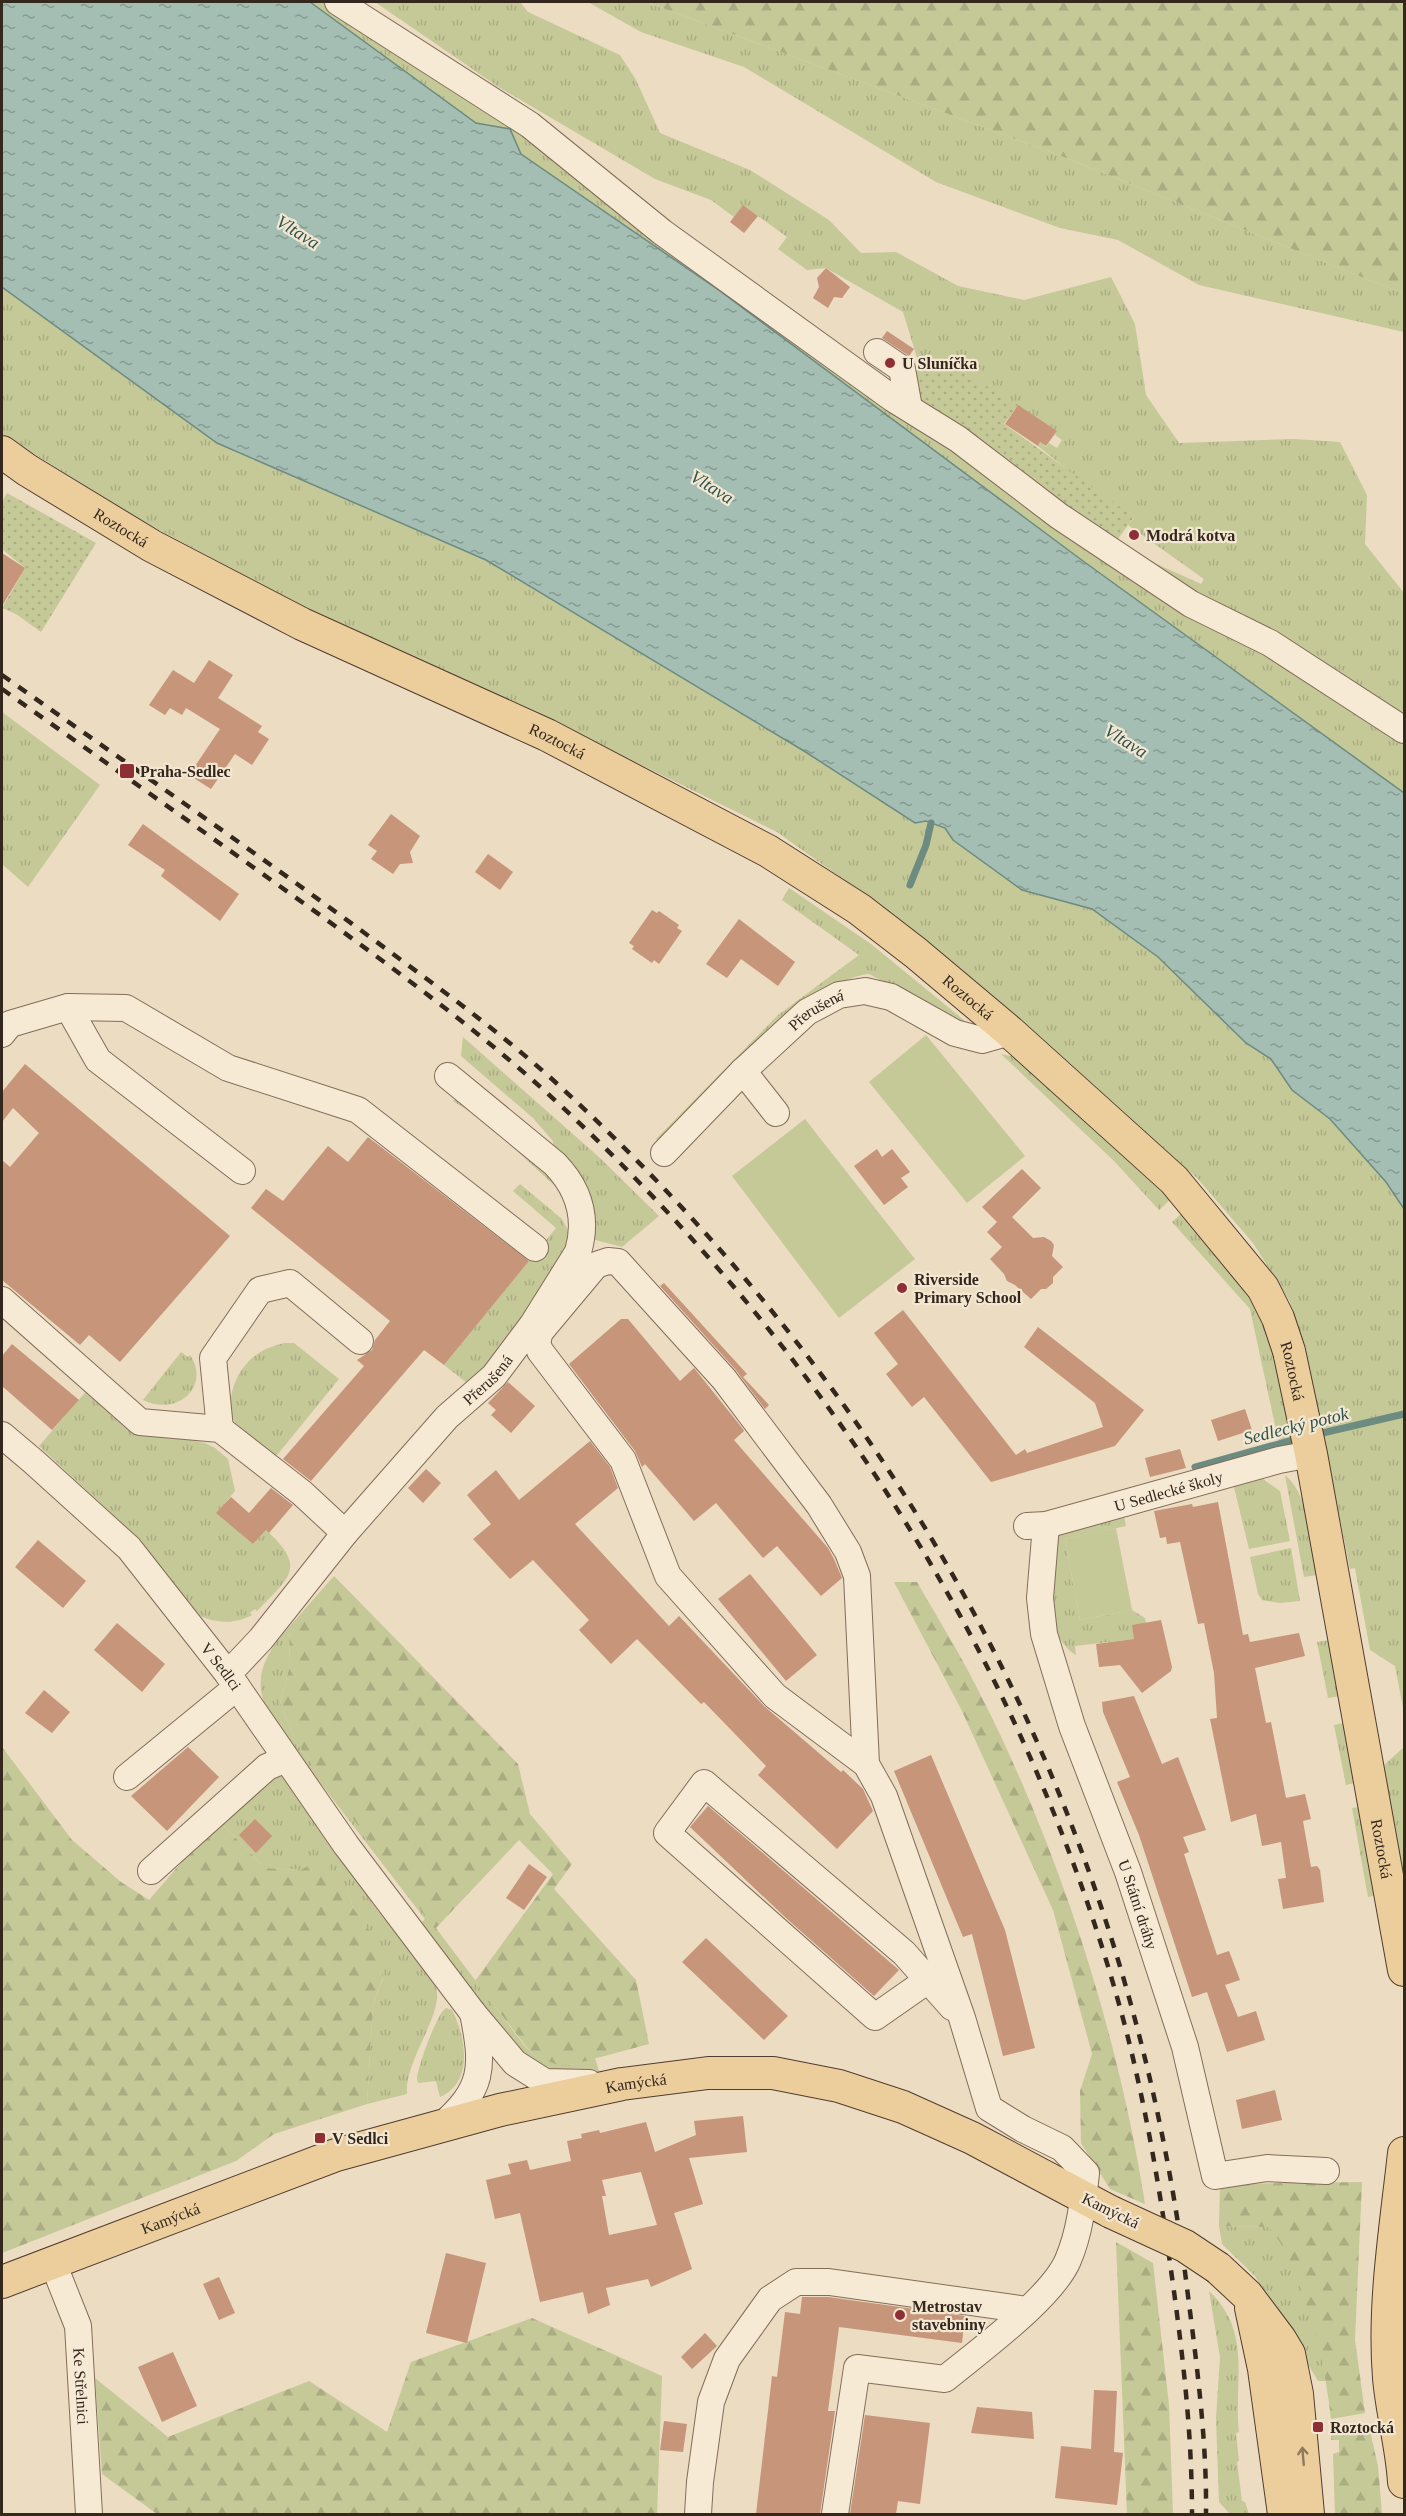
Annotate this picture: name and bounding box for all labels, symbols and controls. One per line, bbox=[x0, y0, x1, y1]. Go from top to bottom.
water label: Vltava bbox=[273, 211, 323, 253]
place label: U Sluníčka bbox=[902, 355, 977, 372]
marker: U Sluníčka bbox=[883, 356, 897, 370]
water label: Vltava bbox=[687, 466, 737, 508]
street label: Roztocká bbox=[91, 505, 151, 551]
place label: Modrá kotva bbox=[1146, 527, 1235, 544]
marker: Modrá kotva bbox=[1127, 528, 1141, 542]
street label: Roztocká bbox=[527, 720, 588, 763]
water label: Vltava bbox=[1101, 720, 1151, 762]
marker: Praha-Sedlec bbox=[118, 762, 136, 780]
place label: Praha-Sedlec bbox=[140, 763, 231, 780]
street label: Roztocká bbox=[939, 971, 997, 1023]
street label: Přerušená bbox=[785, 986, 845, 1034]
place label: Riverside Primary School bbox=[914, 1271, 1022, 1307]
marker: Riverside Primary School bbox=[895, 1281, 909, 1295]
street label: Roztocká bbox=[1277, 1339, 1307, 1402]
street label: Přerušená bbox=[460, 1352, 516, 1408]
water label: Sedlecký potok bbox=[1241, 1403, 1352, 1449]
street label: U Sedlecké školy bbox=[1112, 1468, 1225, 1515]
street label: V Sedlci bbox=[198, 1639, 245, 1694]
street label: Roztocká bbox=[1368, 1818, 1395, 1880]
street label: U Státní dráhy bbox=[1115, 1857, 1161, 1952]
street label: Kamýcká bbox=[604, 2070, 667, 2096]
place label: V Sedlci bbox=[332, 2130, 389, 2147]
marker: V Sedlci bbox=[313, 2131, 327, 2145]
street label: Kamýcká bbox=[1079, 2189, 1142, 2232]
street label: Kamýcká bbox=[139, 2200, 202, 2237]
place label: Metrostav stavebniny bbox=[912, 2298, 986, 2334]
marker: Metrostav stavebniny bbox=[893, 2308, 907, 2322]
street label: Ke Střelnici bbox=[70, 2347, 92, 2426]
place label: Roztocká bbox=[1330, 2419, 1394, 2436]
marker: Roztocká bbox=[1311, 2420, 1325, 2434]
one-way arrow bbox=[1297, 2447, 1308, 2467]

